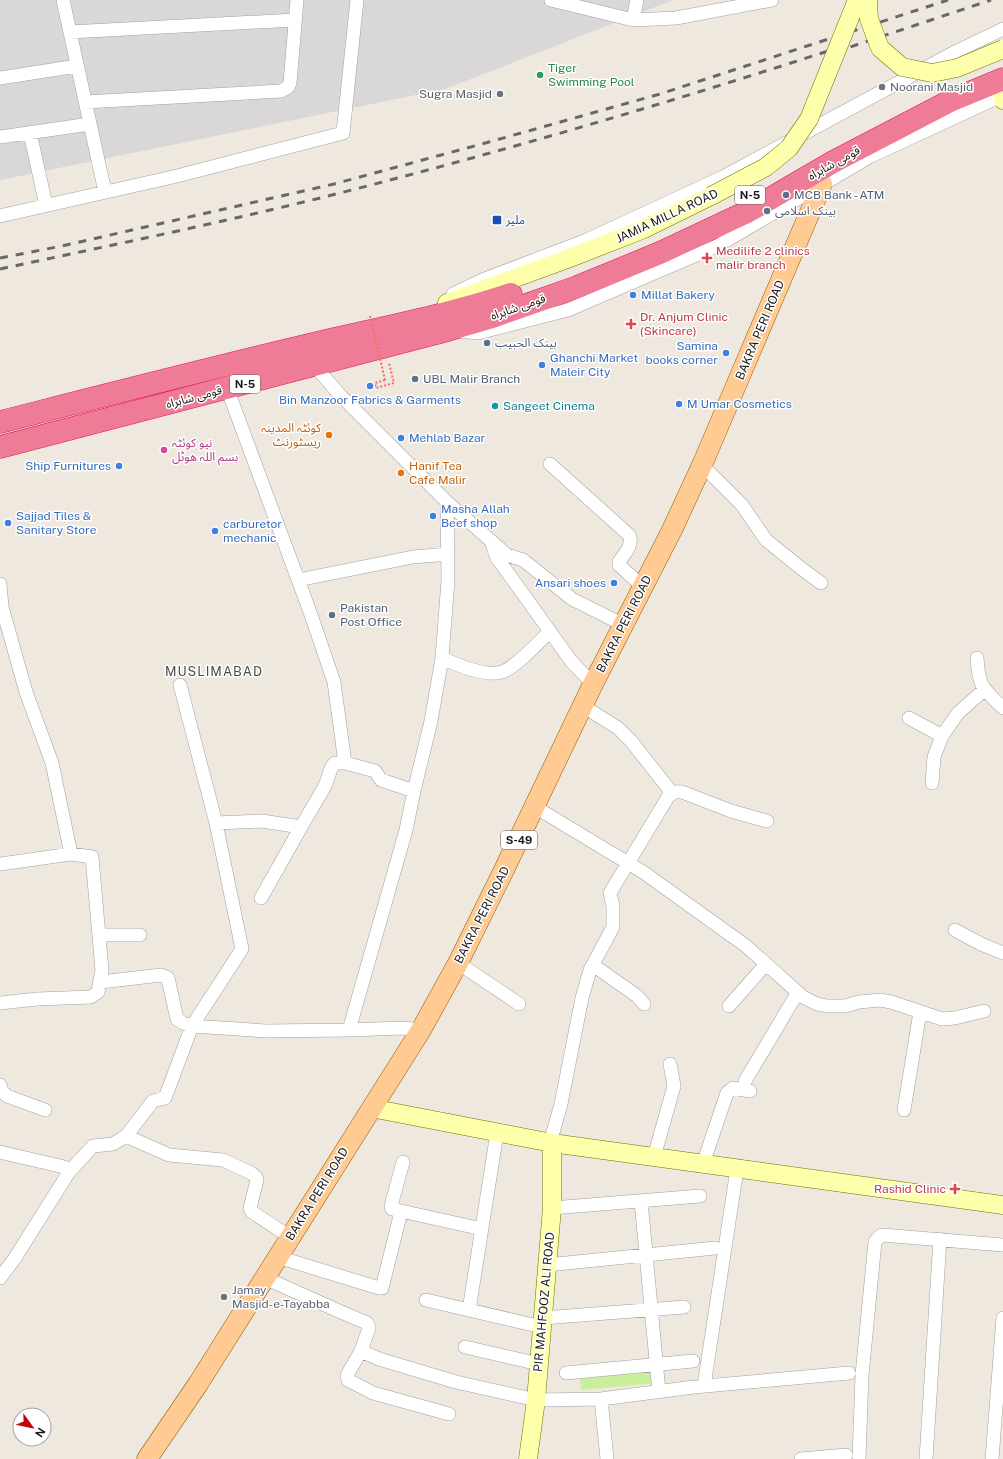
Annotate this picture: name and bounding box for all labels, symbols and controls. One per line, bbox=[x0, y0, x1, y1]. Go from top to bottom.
place label: Tiger Swimming Pool bbox=[548, 61, 635, 89]
marker: Tiger Swimming Pool bbox=[535, 70, 545, 80]
place label: Noorani Masjid bbox=[890, 80, 973, 94]
marker: Noorani Masjid bbox=[877, 82, 887, 92]
place label: Sugra Masjid bbox=[419, 87, 492, 101]
marker: Sugra Masjid bbox=[495, 89, 505, 99]
street label: قومی شاہراہ bbox=[806, 143, 862, 183]
street label: JAMIA MILLA ROAD bbox=[614, 186, 720, 246]
road number: N-5 bbox=[735, 186, 765, 204]
place label: MCB Bank - ATM bbox=[794, 188, 884, 202]
marker: MCB Bank - ATM bbox=[781, 190, 791, 200]
place label: بینک اسلامی bbox=[775, 204, 836, 218]
marker: بینک اسلامی bbox=[762, 206, 772, 216]
place label: ملیر bbox=[505, 213, 525, 227]
marker: ملیر bbox=[491, 214, 503, 226]
place label: Medilife 2 clinics malir branch bbox=[716, 244, 810, 272]
marker: Medilife 2 clinics malir branch bbox=[701, 252, 713, 264]
street label: BAKRA PERI ROAD bbox=[733, 278, 787, 382]
place label: Millat Bakery bbox=[641, 288, 715, 302]
marker: Millat Bakery bbox=[628, 290, 638, 300]
street label: قومی شاہراہ bbox=[489, 291, 547, 323]
place label: Dr. Anjum Clinic (Skincare) bbox=[640, 310, 728, 338]
marker: Dr. Anjum Clinic (Skincare) bbox=[625, 318, 637, 330]
place label: بينک الحبيب bbox=[495, 336, 557, 350]
marker: بينک الحبيب bbox=[482, 338, 492, 348]
place label: Samina books corner bbox=[646, 339, 718, 367]
marker: Samina books corner bbox=[721, 348, 731, 358]
place label: Ghanchi Market Maleir City bbox=[550, 351, 638, 379]
marker: Ghanchi Market Maleir City bbox=[537, 360, 547, 370]
place label: UBL Malir Branch bbox=[423, 372, 520, 386]
marker: UBL Malir Branch bbox=[410, 374, 420, 384]
road number: N-5 bbox=[230, 375, 260, 393]
marker: Bin Manzoor Fabrics & Garments bbox=[365, 381, 375, 391]
street label: قومی شاہراہ bbox=[164, 383, 224, 411]
place label: Bin Manzoor Fabrics & Garments bbox=[279, 393, 461, 407]
place label: M Umar Cosmetics bbox=[687, 397, 792, 411]
place label: Sangeet Cinema bbox=[503, 399, 595, 413]
marker: M Umar Cosmetics bbox=[674, 399, 684, 409]
marker: Sangeet Cinema bbox=[490, 401, 500, 411]
place label: کوئٹہ المدینہ ریسٹورنٹ bbox=[261, 421, 322, 449]
marker: کوئٹہ المدینہ ریسٹورنٹ bbox=[324, 430, 334, 440]
place label: Mehlab Bazar bbox=[409, 431, 486, 445]
marker: Mehlab Bazar bbox=[396, 433, 406, 443]
place label: نیو کوئٹہ بسم اللہ ھوٹل bbox=[172, 436, 238, 466]
marker: نیو کوئٹہ بسم اللہ ھوٹل bbox=[159, 445, 169, 455]
place label: Ship Furnitures bbox=[25, 459, 111, 473]
place label: Hanif Tea Cafe Malir bbox=[409, 459, 467, 487]
marker: Ship Furnitures bbox=[114, 461, 124, 471]
marker: Hanif Tea Cafe Malir bbox=[396, 468, 406, 478]
place label: Masha Allah Beef shop bbox=[441, 502, 510, 530]
place label: Sajjad Tiles & Sanitary Store bbox=[16, 509, 97, 537]
marker: Masha Allah Beef shop bbox=[428, 511, 438, 521]
place label: carburetor mechanic bbox=[223, 517, 282, 545]
marker: Sajjad Tiles & Sanitary Store bbox=[3, 518, 13, 528]
marker: carburetor mechanic bbox=[210, 526, 220, 536]
street label: BAKRA PERI ROAD bbox=[593, 573, 655, 675]
place label: Ansari shoes bbox=[535, 576, 606, 590]
marker: Ansari shoes bbox=[609, 578, 619, 588]
place label: Pakistan Post Office bbox=[340, 601, 402, 629]
marker: Pakistan Post Office bbox=[327, 610, 337, 620]
district label: MUSLIMABAD bbox=[165, 664, 263, 679]
road number: S-49 bbox=[501, 831, 537, 849]
street label: BAKRA PERI ROAD bbox=[451, 864, 513, 966]
street label: BAKRA PERI ROAD bbox=[283, 1145, 351, 1243]
place label: Rashid Clinic bbox=[874, 1182, 946, 1196]
marker: Rashid Clinic bbox=[949, 1183, 961, 1195]
street label: PIR MAHFOOZ ALI ROAD bbox=[531, 1231, 557, 1373]
place label: Jamay Masjid-e-Tayabba bbox=[232, 1283, 330, 1311]
marker: Jamay Masjid-e-Tayabba bbox=[219, 1292, 229, 1302]
north arrow bbox=[12, 1407, 52, 1447]
text: N bbox=[33, 1426, 48, 1439]

